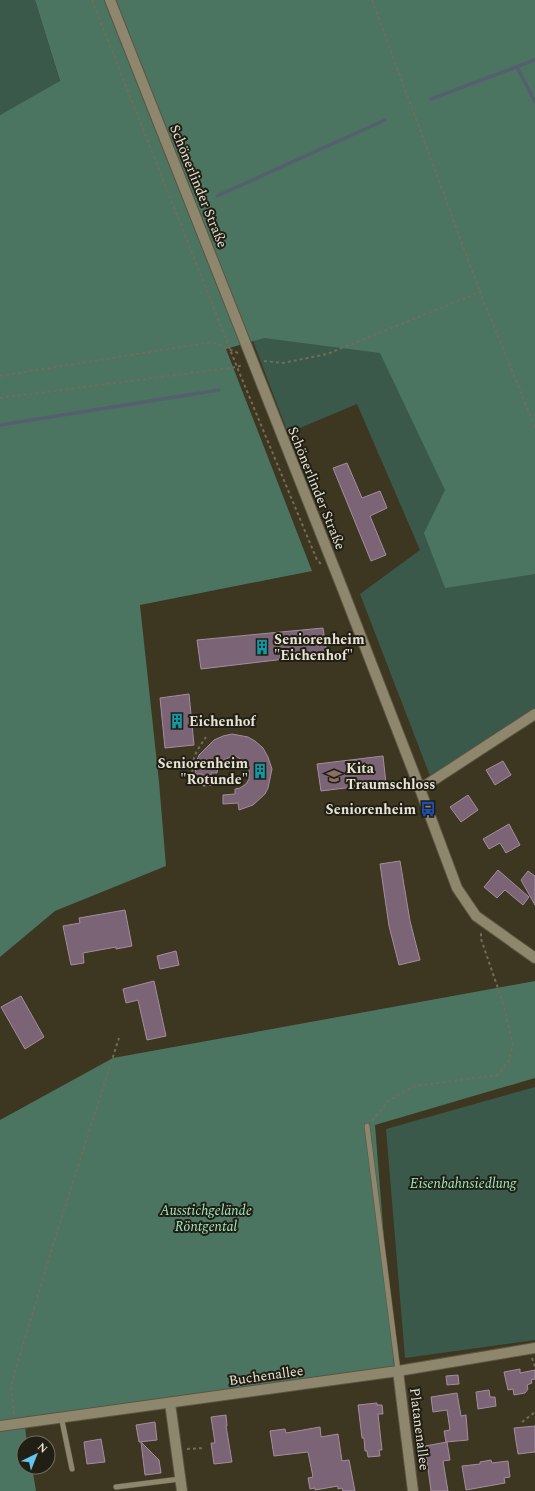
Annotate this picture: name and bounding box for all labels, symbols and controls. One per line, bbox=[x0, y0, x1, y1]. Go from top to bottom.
street label: Schönerlinder Straße bbox=[164, 121, 233, 251]
street label: Schönerlinder Straße bbox=[282, 423, 351, 553]
place label: Seniorenheim "Eichenhof" bbox=[274, 629, 365, 666]
building icon: Seniorenheim "Eichenhof" bbox=[253, 638, 271, 656]
place label: Eichenhof bbox=[189, 711, 256, 732]
building icon: Eichenhof bbox=[168, 712, 186, 730]
place label: Seniorenheim "Rotunde" bbox=[157, 753, 248, 790]
place label: Kita Traumschloss bbox=[346, 758, 435, 795]
building icon: Seniorenheim "Rotunde" bbox=[251, 762, 269, 780]
school or university icon: Kita Traumschloss bbox=[325, 767, 343, 785]
place label: Seniorenheim bbox=[325, 799, 416, 820]
bus stop icon: Seniorenheim bbox=[419, 800, 437, 818]
park label: Eisenbahnsiedlung bbox=[410, 1173, 517, 1194]
park label: Ausstichgelände Röntgental bbox=[159, 1200, 252, 1237]
street label: Buchenallee bbox=[227, 1360, 305, 1391]
street label: Platanenallee bbox=[404, 1386, 435, 1472]
north arrow bbox=[16, 1435, 56, 1475]
text: N bbox=[33, 1439, 52, 1457]

